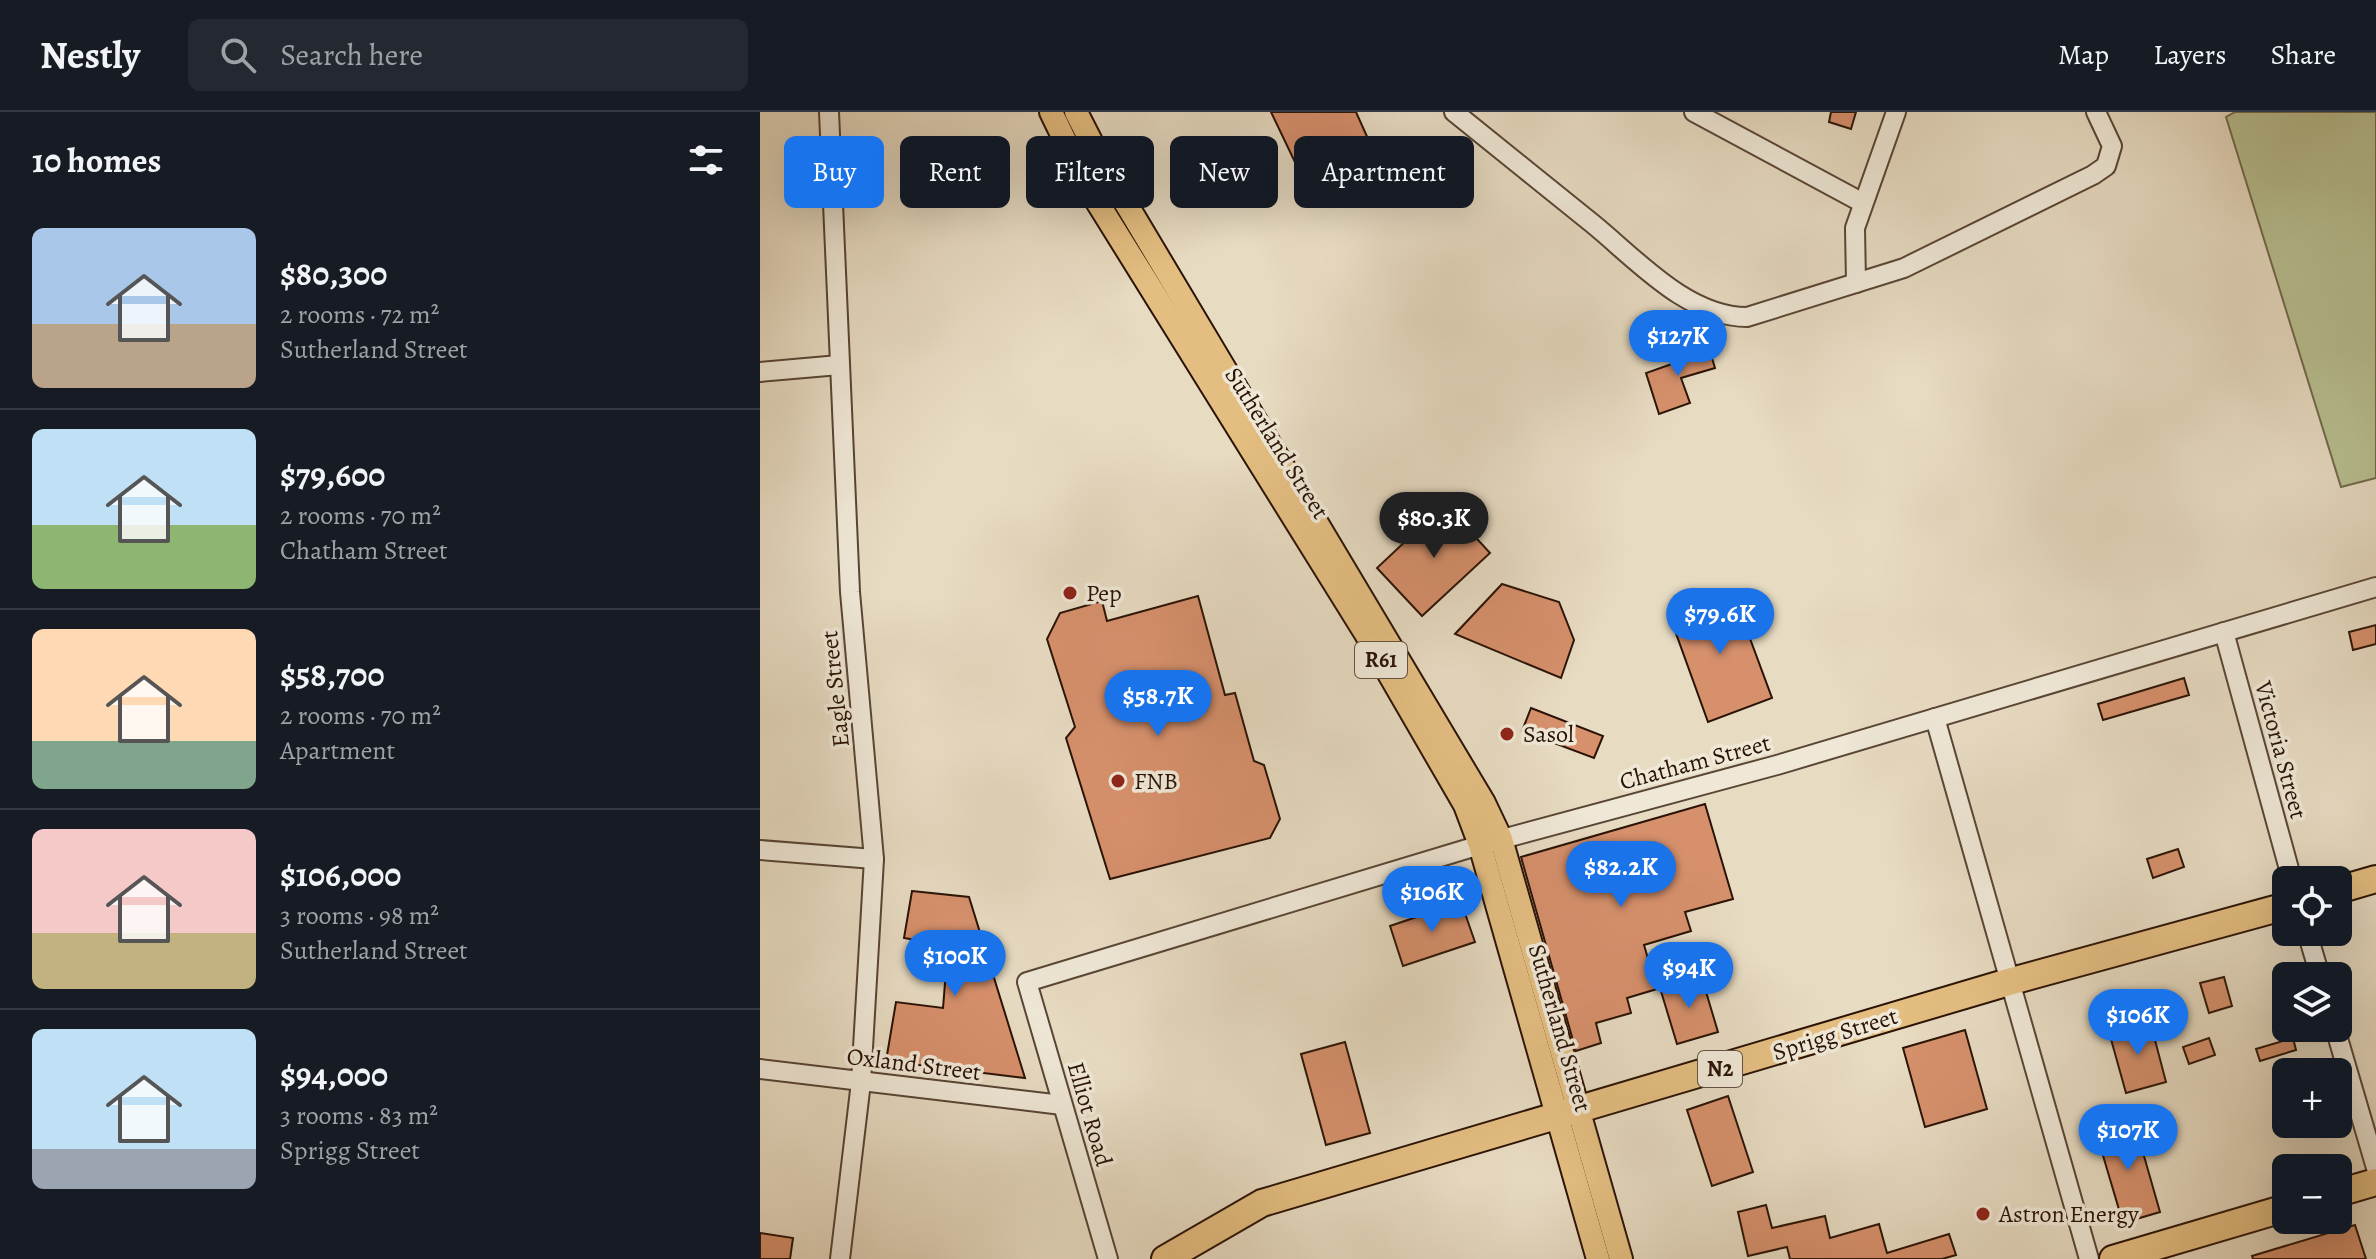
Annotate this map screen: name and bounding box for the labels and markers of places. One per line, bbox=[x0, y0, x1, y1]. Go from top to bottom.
pin: $127K bbox=[1622, 310, 1734, 378]
pin: $80.3K bbox=[1369, 492, 1499, 560]
place label: Pep bbox=[1086, 577, 1122, 609]
marker: Pep bbox=[1061, 584, 1079, 602]
pin: $79.6K bbox=[1655, 588, 1785, 656]
pin: $58.7K bbox=[1093, 670, 1223, 738]
place label: Sasol bbox=[1523, 718, 1574, 750]
marker: Sasol bbox=[1498, 725, 1516, 743]
place label: FNB bbox=[1134, 765, 1178, 797]
marker: FNB bbox=[1109, 772, 1127, 790]
pin: $82.2K bbox=[1556, 841, 1686, 909]
pin: $106K bbox=[1376, 866, 1488, 934]
pin: $100K bbox=[899, 930, 1011, 998]
pin: $94K bbox=[1642, 942, 1736, 1010]
pin: $106K bbox=[2082, 989, 2194, 1057]
pin: $107K bbox=[2072, 1104, 2184, 1172]
place label: Astron Energy bbox=[1998, 1198, 2139, 1230]
marker: Astron Energy bbox=[1974, 1205, 1992, 1223]

